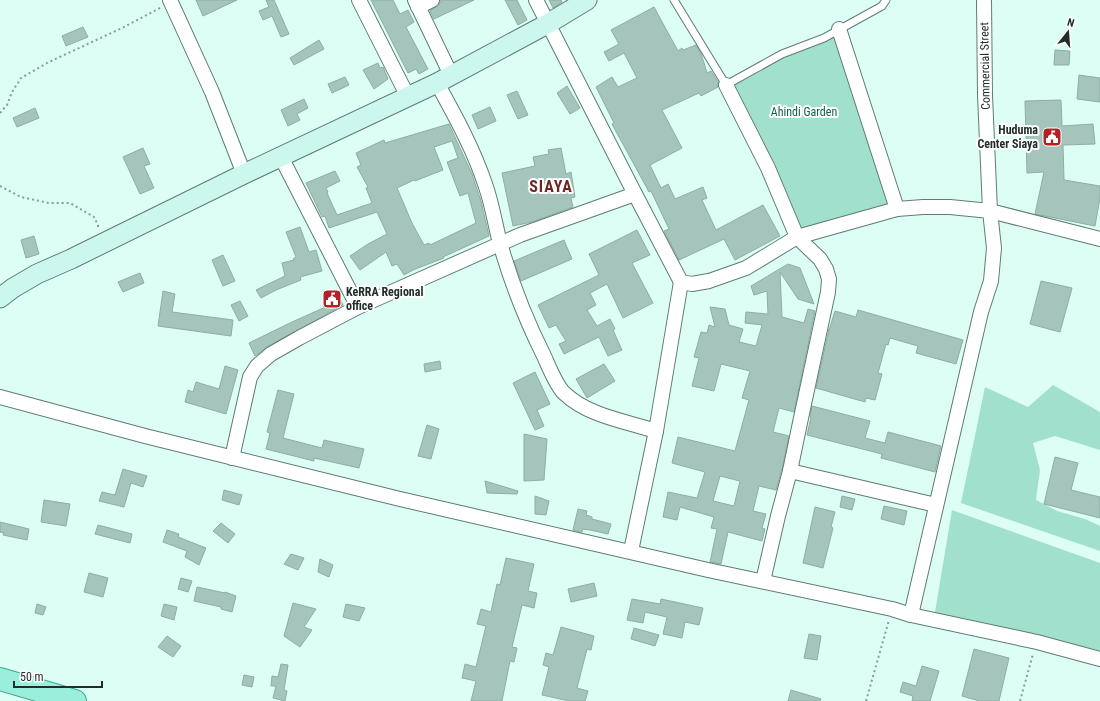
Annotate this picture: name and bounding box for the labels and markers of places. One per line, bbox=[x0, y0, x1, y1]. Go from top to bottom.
place label: Huduma Center Siaya bbox=[977, 123, 1038, 151]
public building icon: Huduma Center Siaya bbox=[1041, 126, 1063, 148]
place label: KeRRA Regional office bbox=[346, 285, 423, 313]
public building icon: KeRRA Regional office bbox=[321, 288, 343, 310]

